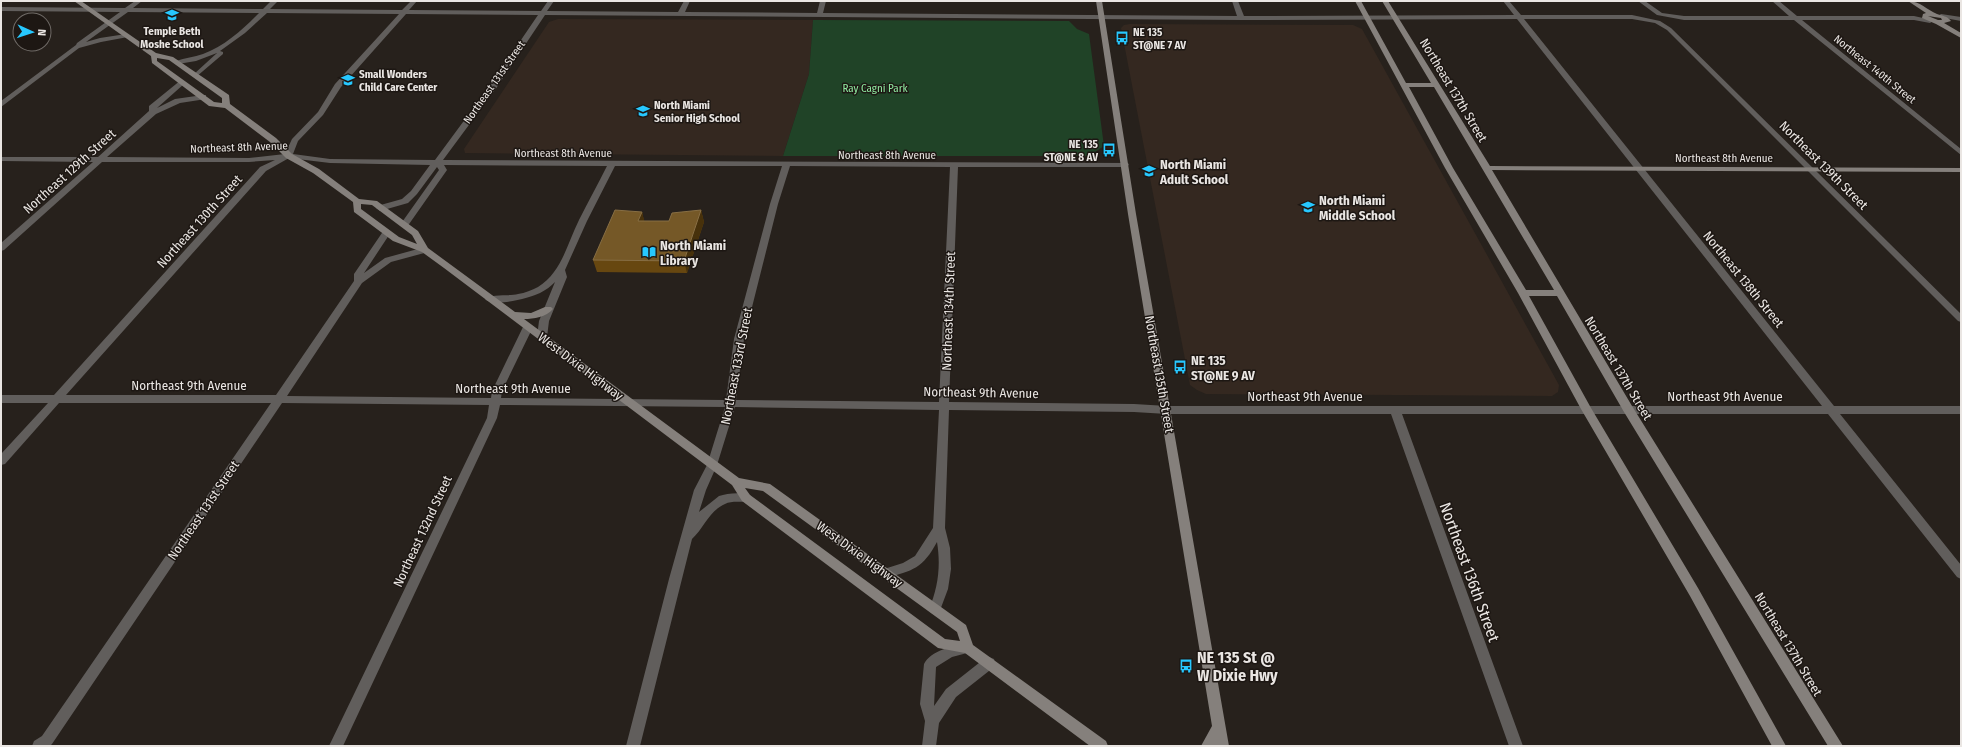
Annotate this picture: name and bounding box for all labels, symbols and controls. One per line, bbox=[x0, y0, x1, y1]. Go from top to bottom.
school or university icon: Temple Beth Moshe School bbox=[164, 7, 180, 23]
north arrow bbox=[12, 12, 52, 52]
place label: Temple Beth Moshe School bbox=[140, 25, 205, 51]
place label: NE 135 ST@NE 7 AV bbox=[1133, 26, 1186, 52]
text: N bbox=[35, 29, 48, 36]
bus stop icon: NE 135 ST@NE 7 AV bbox=[1114, 30, 1130, 46]
street label: Northeast 140th Street bbox=[1831, 32, 1919, 107]
street label: Northeast 137th Street bbox=[1417, 36, 1491, 145]
street label: Northeast 131st Street bbox=[461, 38, 528, 126]
place label: Small Wonders Child Care Center bbox=[359, 68, 438, 94]
school or university icon: Small Wonders Child Care Center bbox=[340, 72, 356, 88]
park label: Ray Cagni Park bbox=[842, 82, 908, 95]
place label: North Miami Senior High School bbox=[654, 99, 741, 125]
school or university icon: North Miami Senior High School bbox=[635, 103, 651, 119]
street label: Northeast 139th Street bbox=[1776, 118, 1872, 213]
street label: Northeast 129th Street bbox=[20, 125, 119, 217]
place label: NE 135 ST@NE 8 AV bbox=[1044, 138, 1099, 164]
street label: Northeast 8th Avenue bbox=[190, 139, 288, 156]
bus stop icon: NE 135 ST@NE 8 AV bbox=[1101, 142, 1117, 158]
street label: Northeast 8th Avenue bbox=[514, 147, 612, 160]
street label: Northeast 8th Avenue bbox=[838, 149, 936, 162]
street label: Northeast 8th Avenue bbox=[1675, 152, 1773, 165]
place label: North Miami Adult School bbox=[1159, 157, 1229, 187]
school or university icon: North Miami Adult School bbox=[1141, 163, 1157, 179]
street label: Northeast 130th Street bbox=[154, 171, 245, 271]
place label: North Miami Middle School bbox=[1319, 193, 1396, 223]
school or university icon: North Miami Middle School bbox=[1300, 199, 1316, 215]
street label: Northeast 138th Street bbox=[1700, 228, 1787, 331]
place label: North Miami Library bbox=[660, 238, 726, 268]
library icon: North Miami Library bbox=[641, 244, 657, 260]
street label: Northeast 134th Street bbox=[939, 250, 958, 371]
street label: Northeast 133rd Street bbox=[718, 306, 755, 426]
street label: Northeast 135th Street bbox=[1142, 314, 1177, 435]
street label: Northeast 137th Street bbox=[1582, 314, 1656, 423]
street label: West Dixie Highway bbox=[535, 330, 626, 403]
place label: NE 135 ST@NE 9 AV bbox=[1191, 353, 1255, 383]
bus stop icon: NE 135 ST@NE 9 AV bbox=[1172, 359, 1188, 375]
street label: Northeast 9th Avenue bbox=[131, 378, 247, 393]
street label: Northeast 9th Avenue bbox=[455, 381, 571, 396]
street label: Northeast 9th Avenue bbox=[923, 384, 1039, 401]
street label: Northeast 9th Avenue bbox=[1247, 389, 1363, 404]
street label: Northeast 9th Avenue bbox=[1667, 389, 1783, 404]
street label: Northeast 131st Street bbox=[165, 457, 243, 563]
street label: Northeast 132nd Street bbox=[390, 472, 455, 589]
street label: Northeast 136th Street bbox=[1435, 500, 1504, 645]
street label: West Dixie Highway bbox=[814, 518, 906, 591]
street label: Northeast 137th Street bbox=[1752, 590, 1826, 699]
place label: NE 135 St @ W Dixie Hwy bbox=[1197, 648, 1278, 685]
bus stop icon: NE 135 St @ W Dixie Hwy bbox=[1178, 658, 1194, 674]

